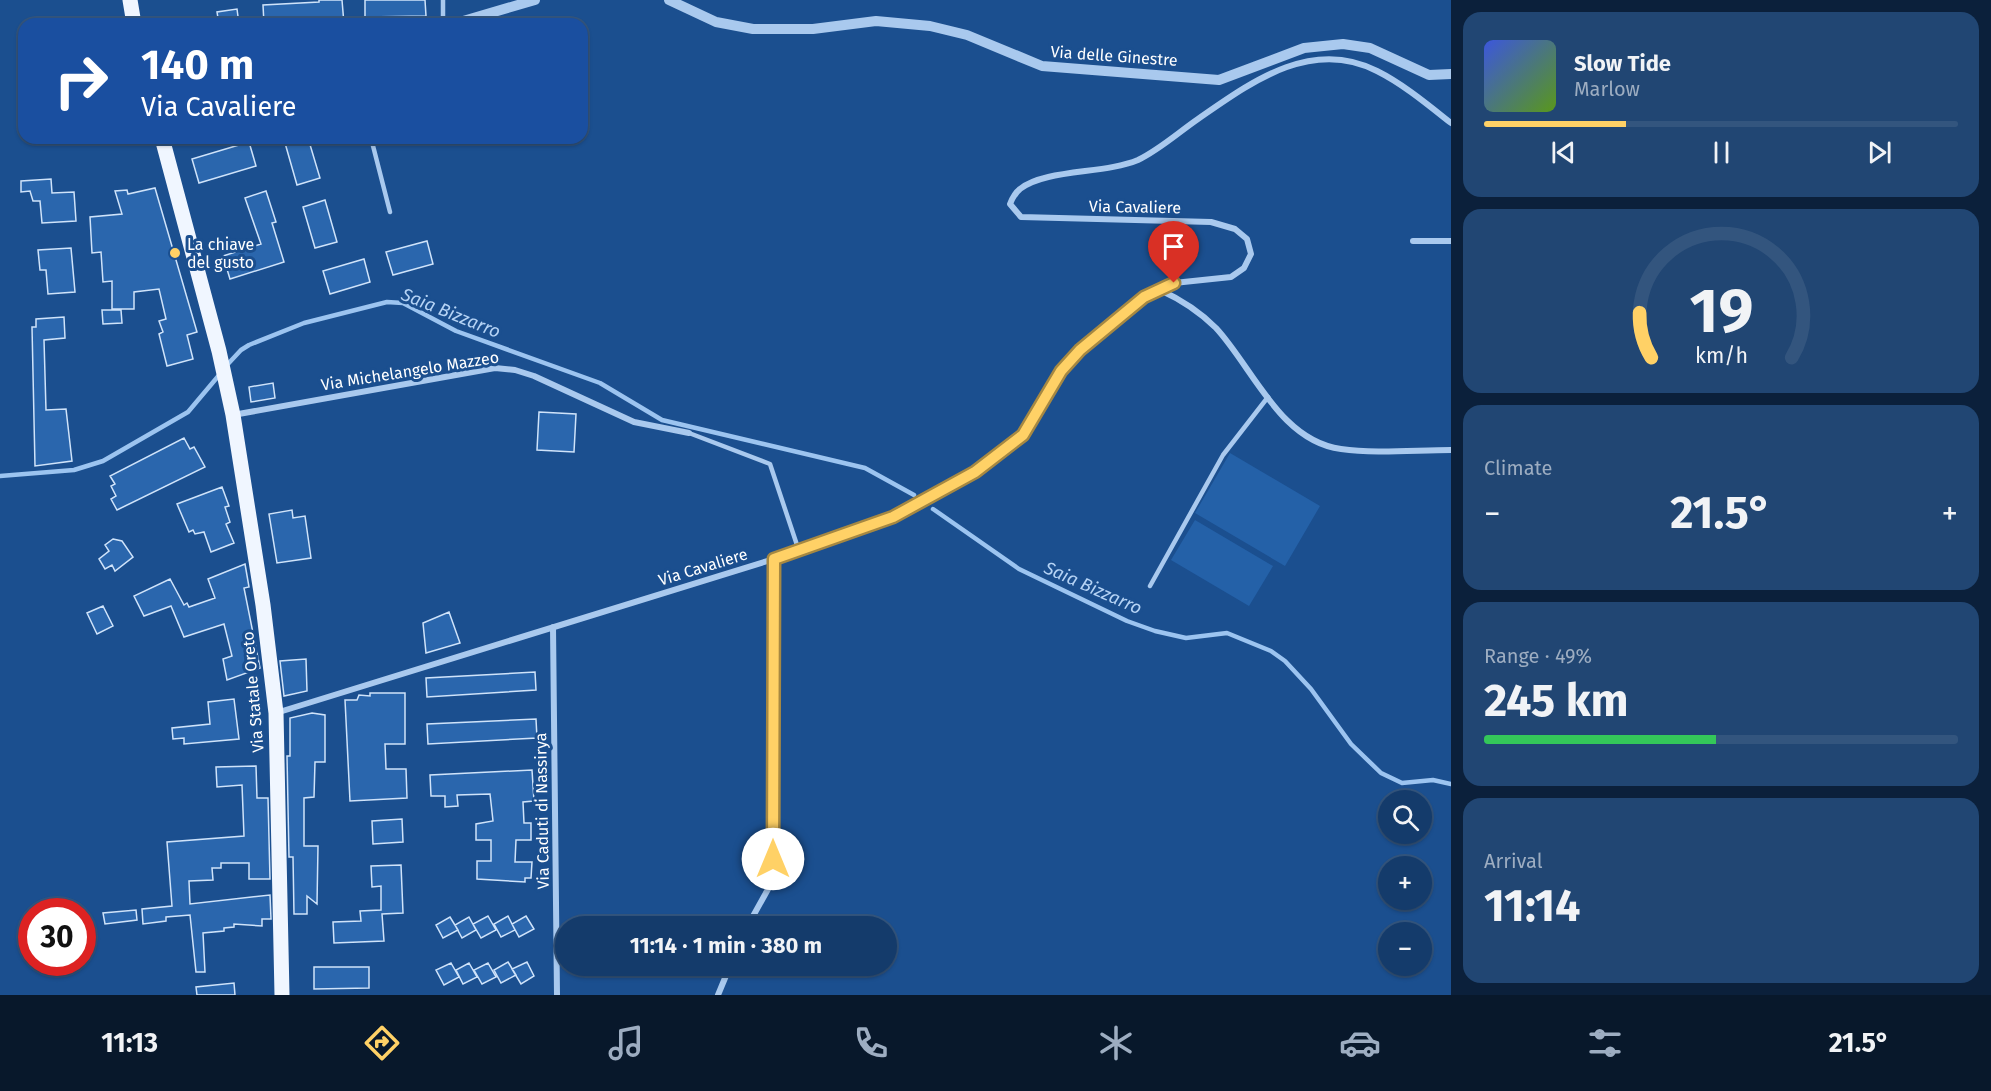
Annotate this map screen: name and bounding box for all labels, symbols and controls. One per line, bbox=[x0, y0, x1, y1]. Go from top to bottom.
text: 140 m bbox=[141, 40, 254, 90]
icon: right bbox=[42, 42, 120, 120]
street label: Via delle Ginestre bbox=[1050, 42, 1178, 70]
text: Slow Tide bbox=[1574, 50, 1671, 77]
text: Marlow bbox=[1574, 77, 1640, 101]
text: Via Cavaliere bbox=[141, 91, 296, 123]
icon: previous bbox=[1547, 136, 1580, 169]
icon: pause bbox=[1705, 136, 1738, 169]
icon: next bbox=[1863, 136, 1896, 169]
street label: Via Cavaliere bbox=[1089, 197, 1181, 217]
pin bbox=[1148, 221, 1199, 283]
icon: arrive bbox=[1157, 230, 1190, 263]
place label: La chiave del gusto bbox=[187, 235, 254, 272]
marker: La chiave del gusto bbox=[168, 246, 182, 260]
text: 19 bbox=[1689, 274, 1753, 349]
water label: Saia Bizzarro bbox=[397, 283, 504, 343]
text: km/h bbox=[1694, 343, 1748, 369]
street label: Via Michelangelo Mazzeo bbox=[320, 348, 500, 394]
text: Climate bbox=[1484, 456, 1552, 480]
text: 21.5° bbox=[1670, 486, 1772, 540]
text: − bbox=[1484, 494, 1501, 534]
text: + bbox=[1942, 494, 1958, 534]
street label: Via Cavaliere bbox=[656, 544, 750, 590]
water label: Saia Bizzarro bbox=[1040, 556, 1145, 619]
street label: Via Statale Oreto bbox=[238, 631, 268, 753]
text: Range · 49% bbox=[1484, 644, 1592, 668]
text: 245 km bbox=[1484, 674, 1629, 728]
street label: Via Caduti di Nassirya bbox=[531, 732, 553, 890]
map controls bbox=[1378, 790, 1432, 976]
button: search bbox=[1378, 790, 1432, 844]
position arrow bbox=[741, 827, 805, 891]
text: Arrival bbox=[1484, 849, 1543, 873]
button: + bbox=[1378, 856, 1432, 910]
text: 11:14 bbox=[1484, 879, 1581, 933]
speed limit sign: 30 bbox=[18, 898, 96, 976]
button: − bbox=[1378, 922, 1432, 976]
text: 11:14 · 1 min · 380 m bbox=[630, 932, 822, 959]
icon: directions bbox=[361, 1022, 403, 1064]
icon: music bbox=[605, 1022, 647, 1064]
icon: phone bbox=[850, 1022, 892, 1064]
icon: climate bbox=[1095, 1022, 1137, 1064]
icon: car bbox=[1339, 1022, 1381, 1064]
icon: filters bbox=[1584, 1022, 1626, 1064]
text: 11:13 bbox=[101, 1027, 158, 1059]
text: 21.5° bbox=[1829, 1027, 1890, 1059]

